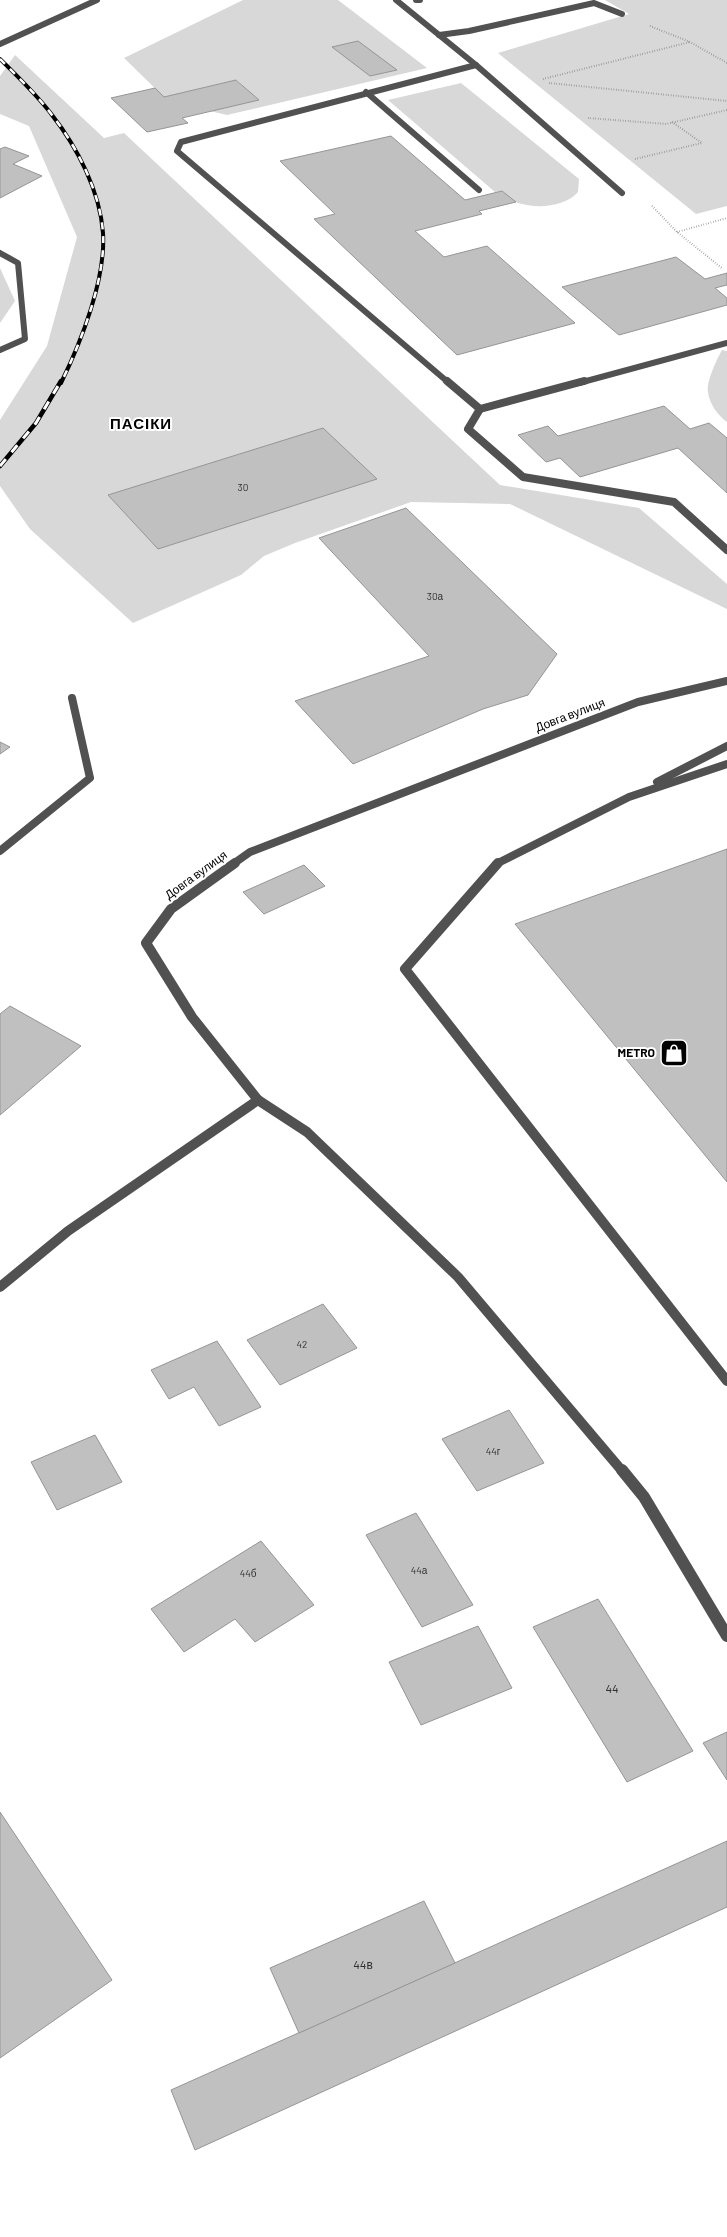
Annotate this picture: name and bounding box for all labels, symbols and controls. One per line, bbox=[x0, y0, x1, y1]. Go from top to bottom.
district label: ПАСІКИ bbox=[110, 414, 172, 432]
house number: 30 bbox=[238, 481, 248, 493]
house number: 30а bbox=[427, 590, 444, 602]
street label: Довга вулиця bbox=[533, 694, 607, 735]
street label: Довга вулиця bbox=[162, 847, 230, 902]
shop icon: METRO bbox=[659, 1038, 689, 1068]
place label: METRO bbox=[618, 1045, 655, 1059]
house number: 42 bbox=[297, 1338, 307, 1350]
house number: 44г bbox=[486, 1445, 501, 1457]
house number: 44а bbox=[411, 1564, 428, 1576]
house number: 44б bbox=[240, 1567, 257, 1579]
house number: 44 bbox=[605, 1681, 619, 1695]
house number: 44в bbox=[353, 1957, 373, 1971]

